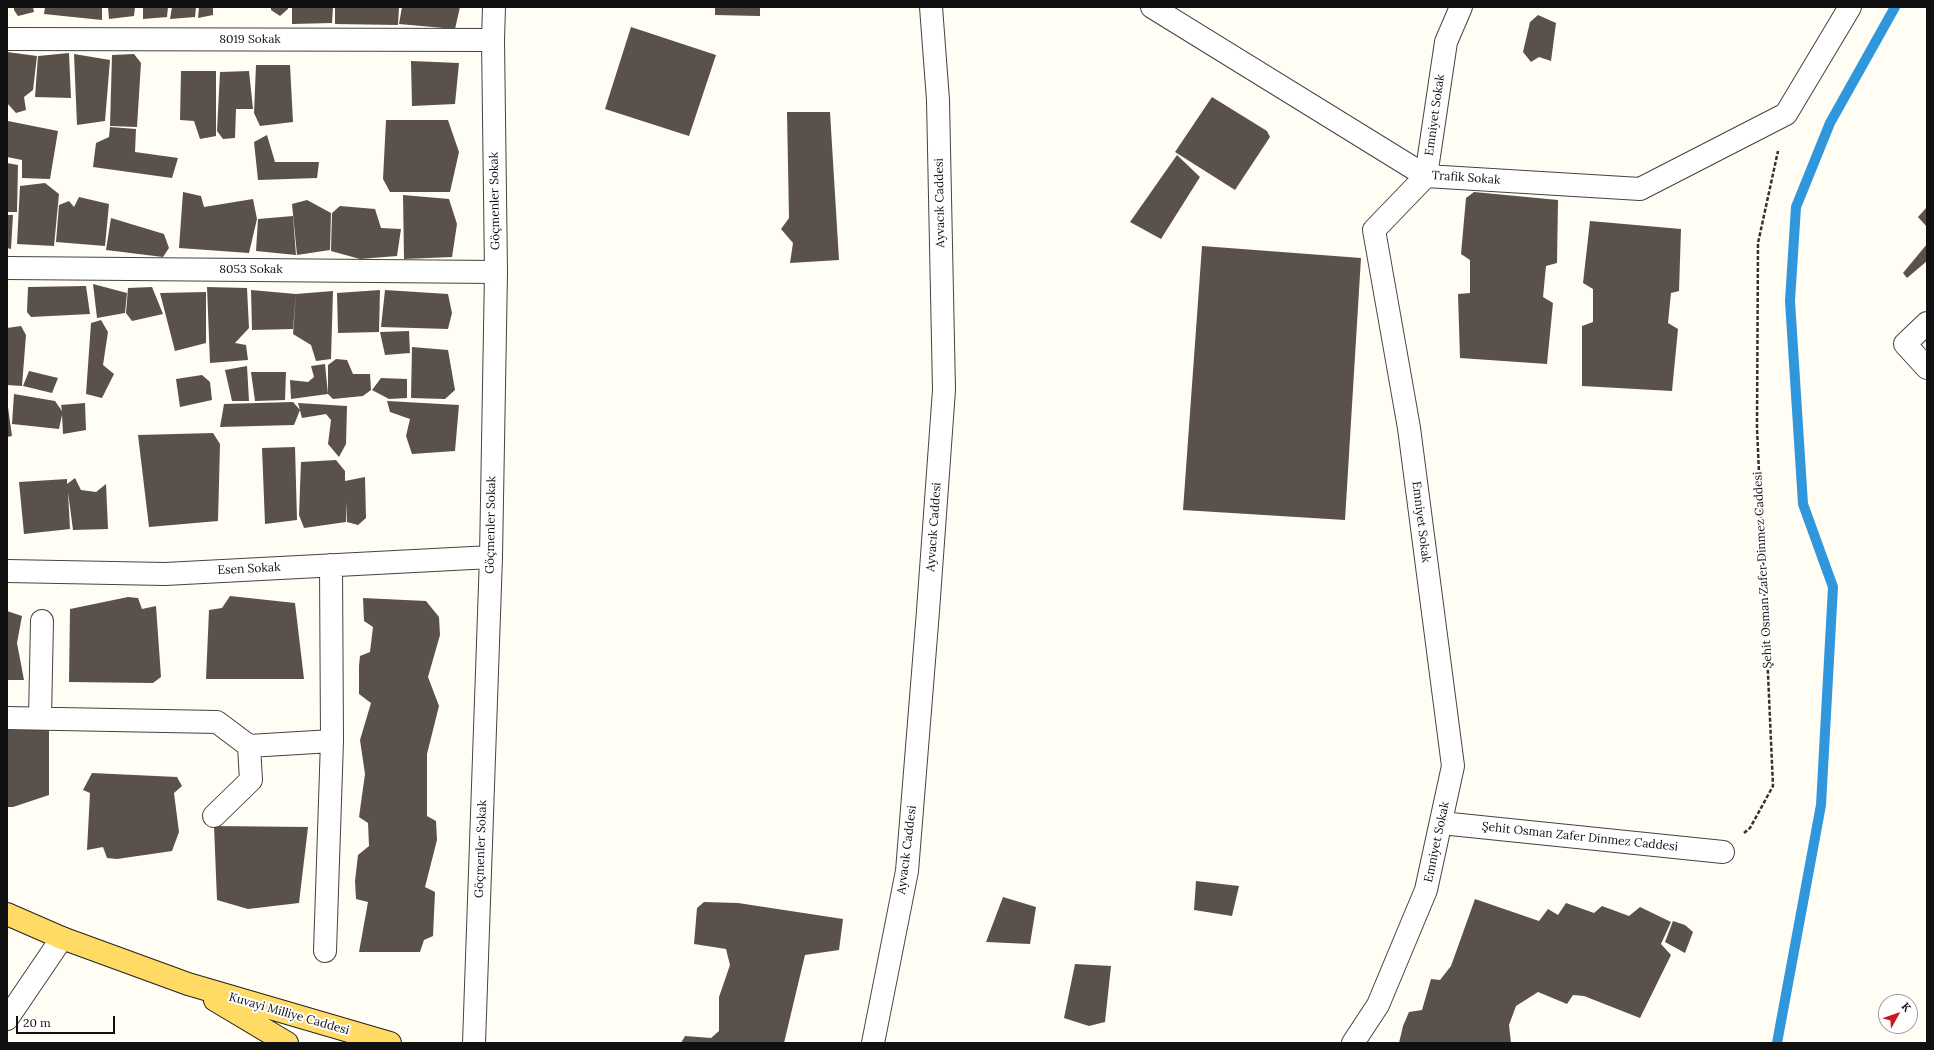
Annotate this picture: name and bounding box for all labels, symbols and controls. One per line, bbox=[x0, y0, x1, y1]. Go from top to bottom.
street label: 8019 Sokak bbox=[219, 33, 281, 47]
street label: Emniyet Sokak bbox=[1422, 73, 1448, 157]
street label: Göçmenler Sokak bbox=[487, 152, 503, 250]
street label: Ayvacık Caddesi bbox=[932, 158, 948, 248]
street label: Trafik Sokak bbox=[1431, 168, 1501, 188]
street label: 8053 Sokak bbox=[219, 263, 283, 277]
street label: Şehit Osman Zafer Dinmez Caddesi bbox=[1751, 471, 1775, 669]
street label: Göçmenler Sokak bbox=[483, 476, 499, 574]
street label: Emniyet Sokak bbox=[1409, 480, 1433, 564]
street label: Ayvacık Caddesi bbox=[924, 482, 944, 572]
street label: Esen Sokak bbox=[217, 560, 281, 578]
street label: Göçmenler Sokak bbox=[472, 800, 490, 898]
street label: Emniyet Sokak bbox=[1421, 800, 1453, 884]
street label: Ayvacık Caddesi bbox=[894, 805, 920, 895]
street label: Şehit Osman Zafer Dinmez Caddesi bbox=[1481, 820, 1679, 854]
street label: Kuvayi Milliye Caddesi bbox=[227, 990, 351, 1038]
north arrow bbox=[1878, 994, 1918, 1034]
text: K bbox=[1899, 999, 1914, 1014]
scale bar bbox=[18, 1008, 117, 1034]
text: 20 m bbox=[23, 1015, 51, 1030]

